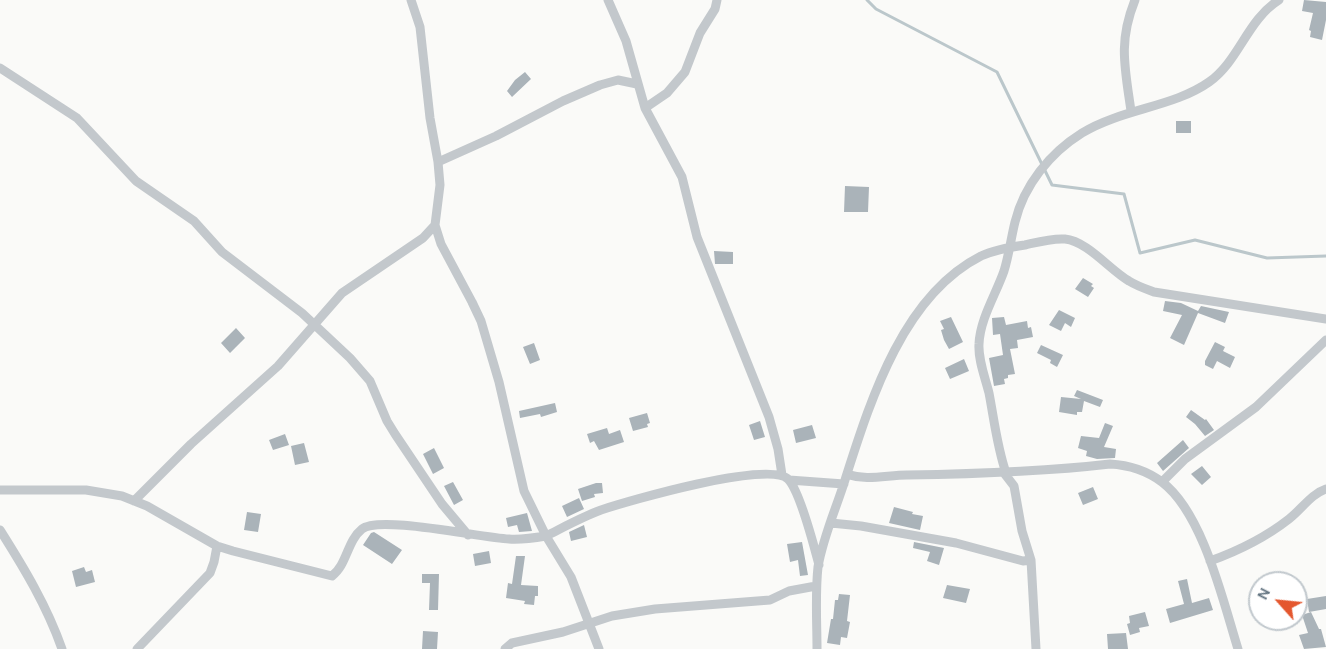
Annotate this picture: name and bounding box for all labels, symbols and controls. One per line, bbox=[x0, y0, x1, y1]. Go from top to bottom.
north arrow bbox=[1248, 571, 1308, 631]
text: N bbox=[1252, 584, 1274, 603]

